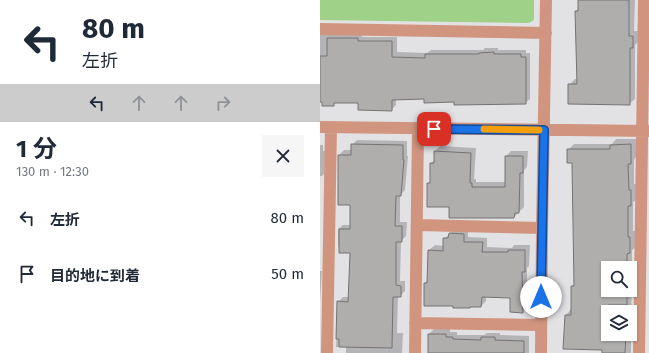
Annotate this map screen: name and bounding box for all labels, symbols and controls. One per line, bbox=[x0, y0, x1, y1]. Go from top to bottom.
text: 80 m bbox=[82, 12, 145, 45]
icon: left bbox=[16, 16, 68, 68]
text: 左折 bbox=[82, 50, 118, 72]
icon: left bbox=[86, 92, 108, 114]
icon: ahead bbox=[128, 92, 150, 114]
icon: ahead bbox=[170, 92, 192, 114]
icon: right bbox=[212, 92, 234, 114]
pin bbox=[417, 112, 451, 146]
icon: arrive bbox=[423, 118, 445, 140]
text: 1 分 bbox=[16, 135, 57, 163]
button: close bbox=[262, 135, 304, 177]
text: 130 m · 12:30 bbox=[16, 164, 89, 179]
icon: left bbox=[16, 207, 38, 229]
text: 80 m bbox=[271, 209, 304, 227]
text: 左折 bbox=[50, 211, 80, 229]
map controls bbox=[601, 261, 637, 341]
button: search bbox=[601, 261, 637, 297]
icon: arrive bbox=[16, 263, 38, 285]
text: 50 m bbox=[271, 265, 304, 283]
text: 目的地に到着 bbox=[50, 267, 140, 285]
position arrow bbox=[520, 276, 562, 318]
button: layers bbox=[601, 305, 637, 341]

